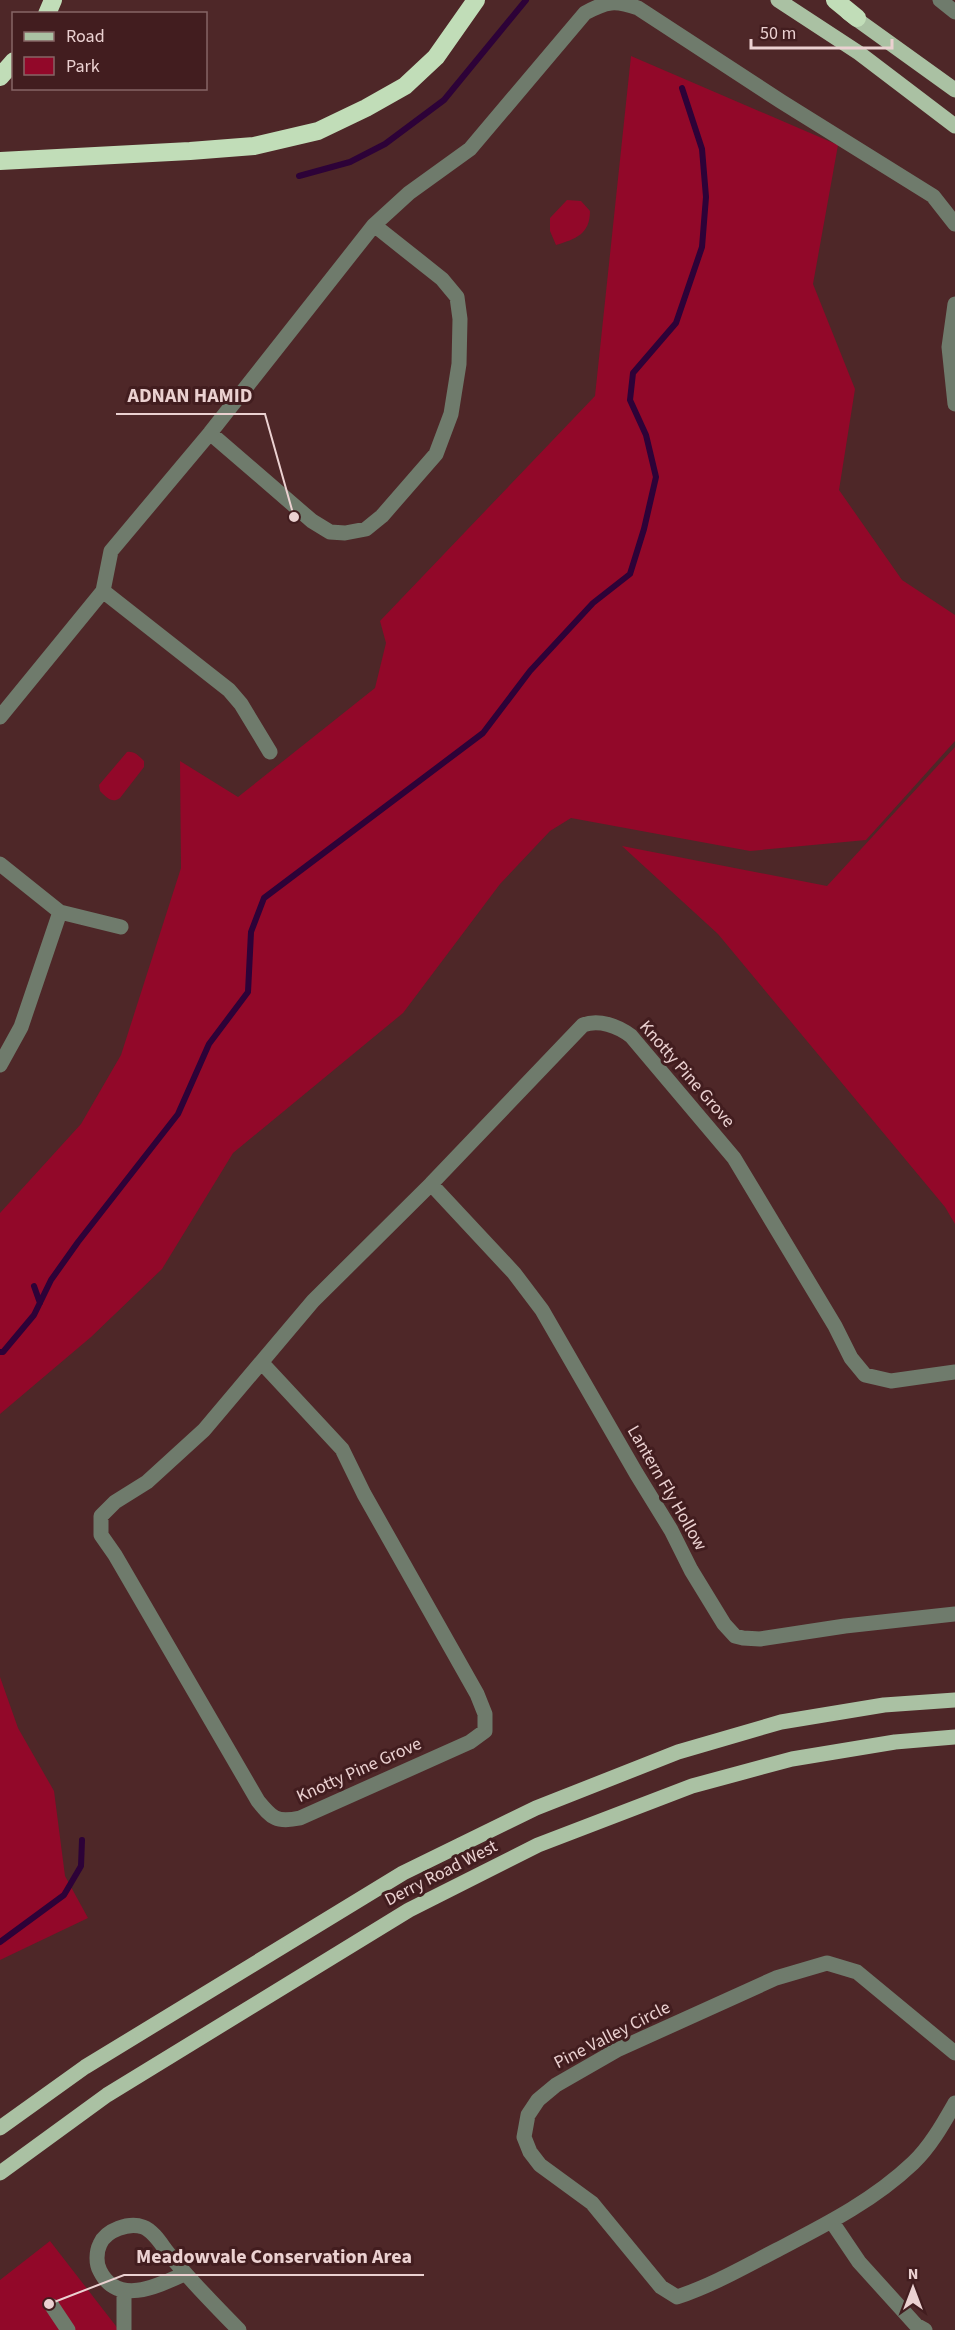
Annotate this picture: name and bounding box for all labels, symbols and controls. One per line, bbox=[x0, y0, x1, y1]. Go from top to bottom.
legend bbox=[12, 12, 207, 90]
scale bar bbox=[751, 12, 892, 50]
text: 50 m bbox=[760, 21, 796, 46]
text: Road bbox=[66, 24, 105, 49]
text: Park bbox=[66, 54, 100, 79]
callout: ADNAN HAMID bbox=[116, 376, 265, 414]
text: ADNAN HAMID bbox=[126, 382, 253, 410]
street label: Knotty Pine Grove bbox=[633, 1015, 741, 1133]
street label: Lantern Fly Hollow bbox=[621, 1421, 713, 1555]
street label: Knotty Pine Grove bbox=[292, 1731, 426, 1809]
street label: Derry Road West bbox=[380, 1834, 502, 1912]
street label: Pine Valley Circle bbox=[549, 1995, 675, 2075]
callout: Meadowvale Conservation Area bbox=[124, 2237, 424, 2275]
text: Meadowvale Conservation Area bbox=[136, 2243, 412, 2271]
north arrow bbox=[883, 2258, 943, 2318]
text: N bbox=[908, 2263, 918, 2285]

